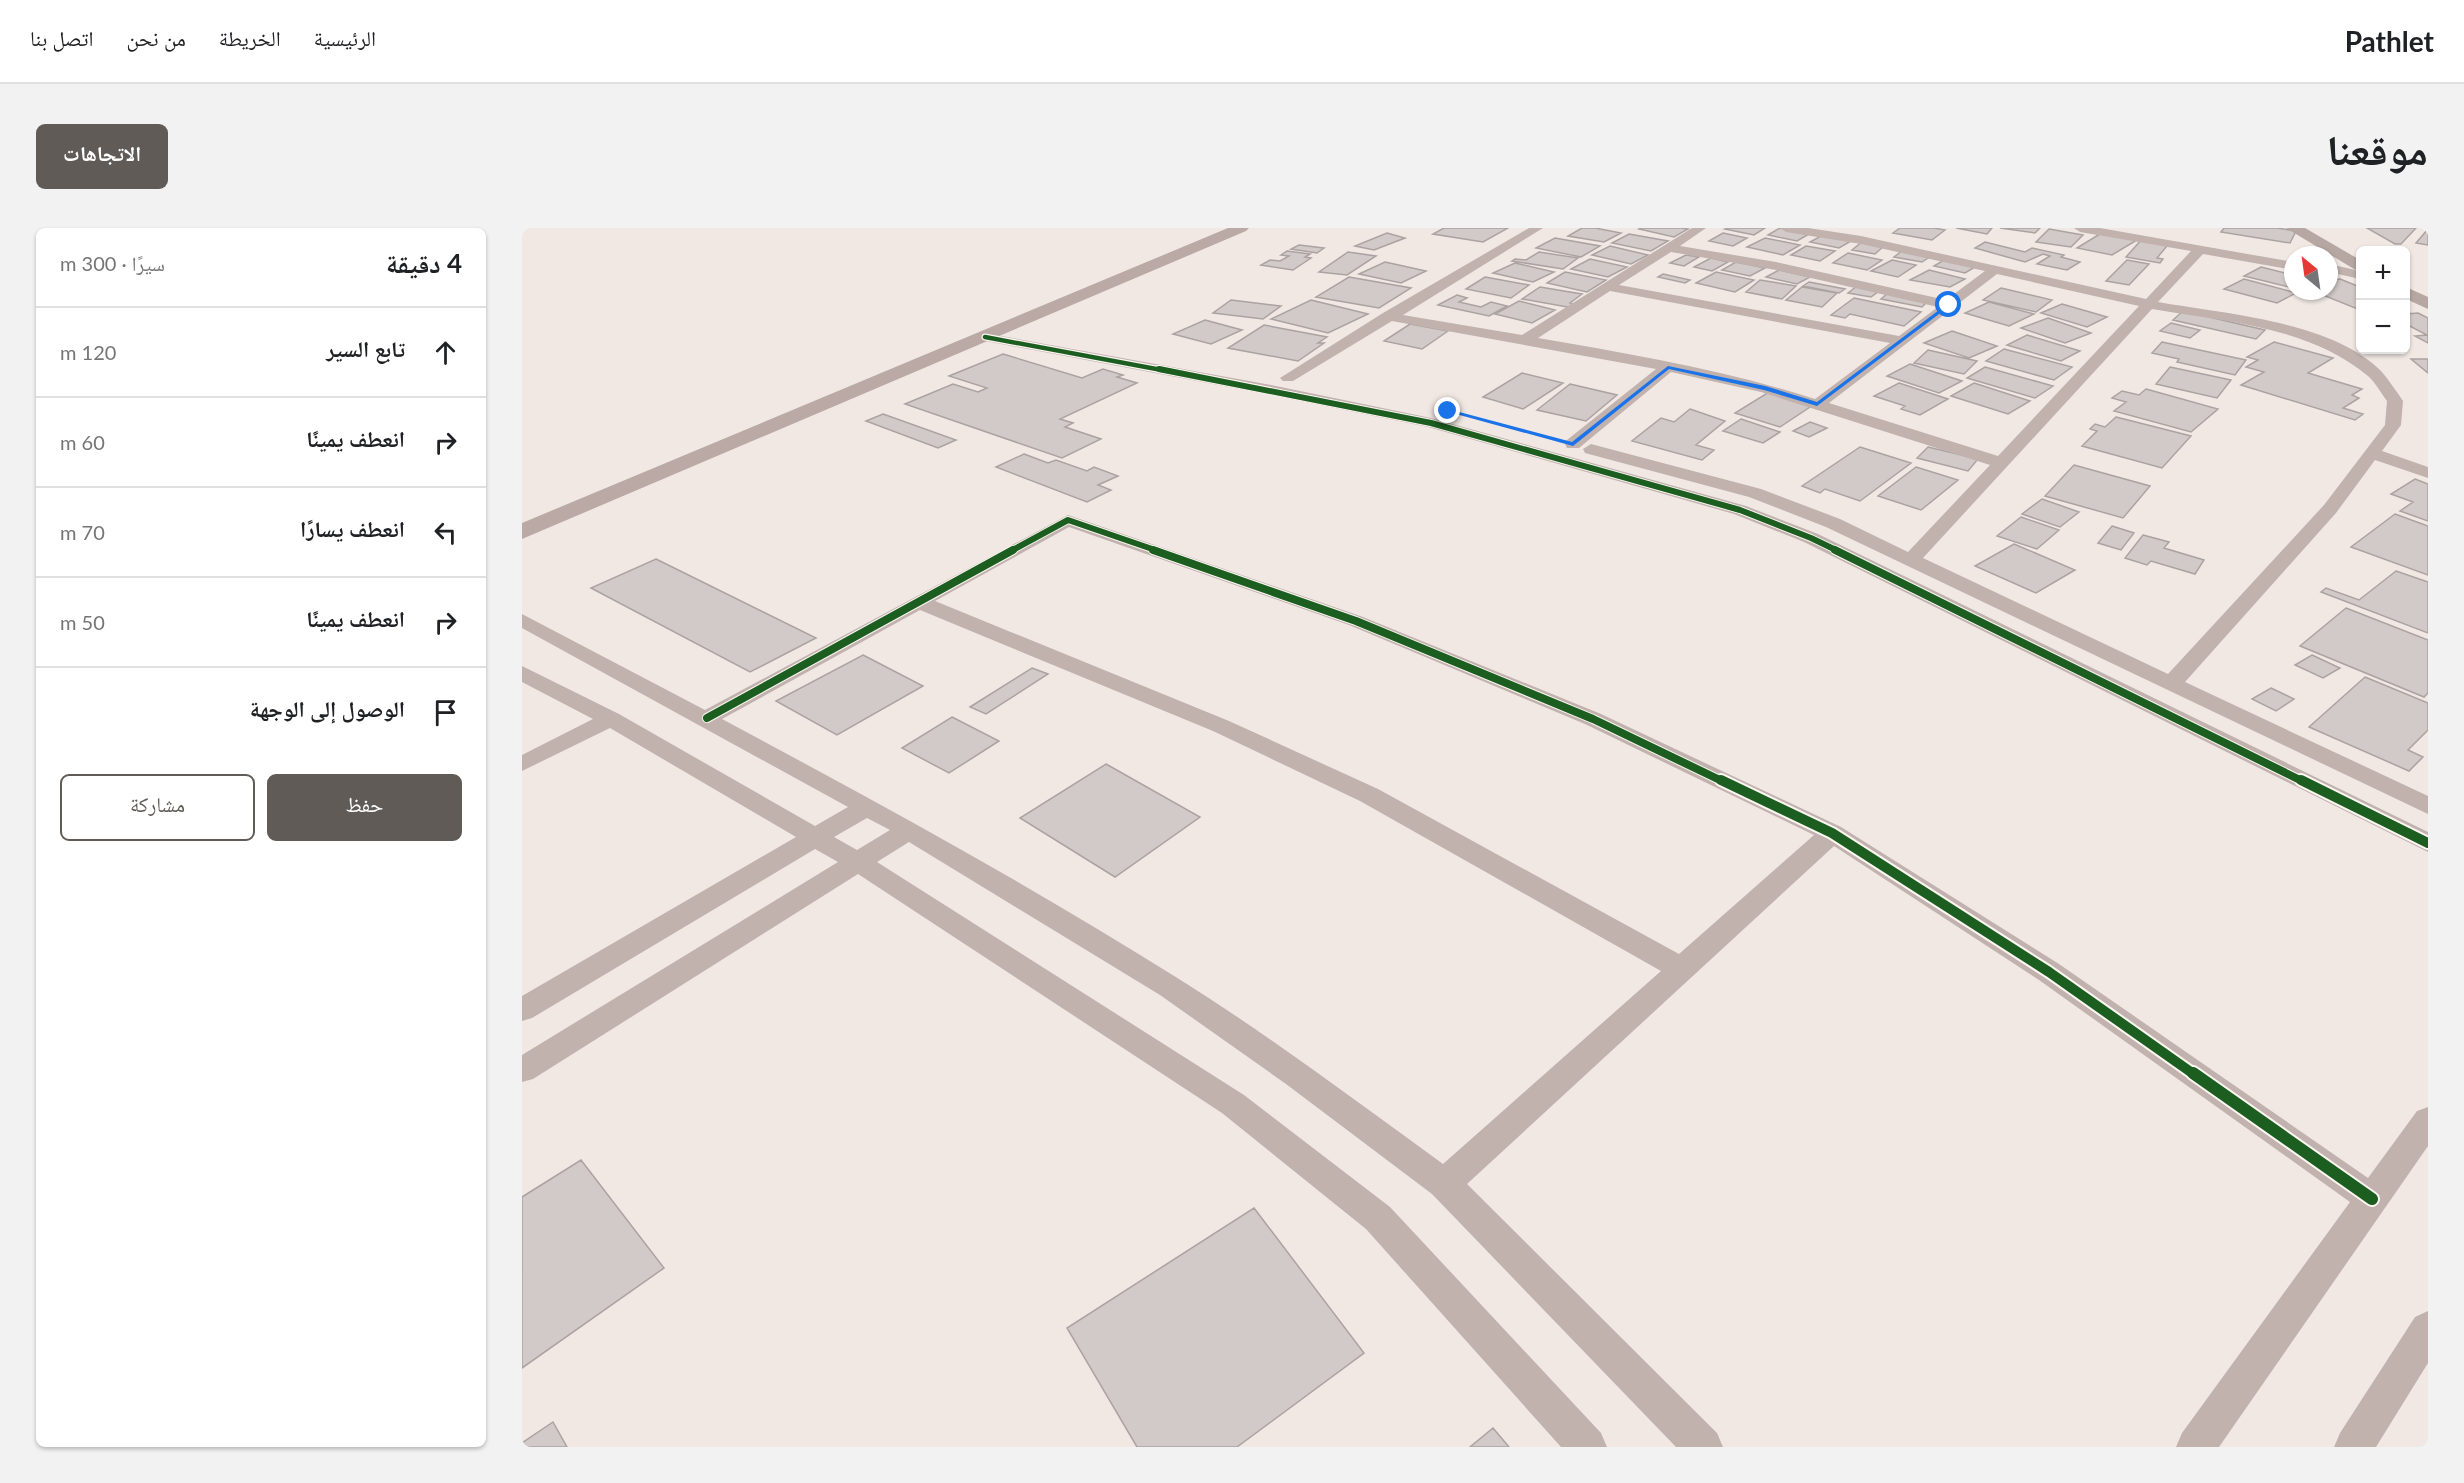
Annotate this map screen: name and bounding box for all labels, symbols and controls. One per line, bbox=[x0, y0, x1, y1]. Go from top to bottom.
text: Pathlet bbox=[2345, 24, 2434, 58]
text: اتصل بنا bbox=[30, 25, 94, 50]
text: من نحن bbox=[127, 25, 186, 50]
text: الخريطة bbox=[219, 25, 281, 50]
text: الرئيسية bbox=[314, 25, 376, 50]
button: الاتجاهات bbox=[36, 124, 168, 189]
text: موقعنا bbox=[2327, 124, 2428, 174]
north arrow bbox=[2284, 246, 2338, 300]
map controls bbox=[2356, 246, 2410, 354]
button: + bbox=[2356, 246, 2410, 300]
text: 4 دقيقة bbox=[386, 247, 462, 279]
text: سيرًا · 300 m bbox=[60, 251, 165, 275]
route start bbox=[1935, 291, 1961, 317]
button: − bbox=[2356, 300, 2410, 354]
text: تابع السير bbox=[326, 335, 405, 362]
icon: ahead bbox=[429, 336, 462, 369]
text: 120 m bbox=[60, 340, 116, 364]
route end bbox=[1434, 397, 1460, 423]
text: انعطف يمينًا bbox=[306, 425, 405, 452]
icon: right bbox=[429, 426, 462, 459]
text: 60 m bbox=[60, 430, 105, 454]
text: انعطف يسارًا bbox=[300, 515, 405, 542]
icon: left bbox=[429, 516, 462, 549]
text: 70 m bbox=[60, 520, 105, 544]
text: انعطف يمينًا bbox=[306, 605, 405, 632]
icon: right bbox=[429, 606, 462, 639]
text: 50 m bbox=[60, 610, 105, 634]
text: الوصول إلى الوجهة bbox=[250, 695, 405, 722]
icon: arrive bbox=[429, 696, 462, 729]
button: مشاركة bbox=[60, 774, 255, 841]
button: حفظ bbox=[267, 774, 462, 841]

